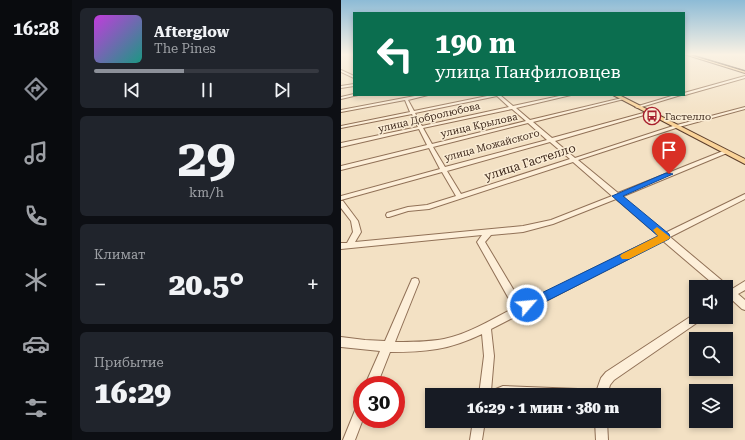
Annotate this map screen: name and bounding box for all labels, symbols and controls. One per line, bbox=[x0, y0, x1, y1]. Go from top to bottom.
text: 16:28 bbox=[13, 18, 59, 39]
text: Afterglow bbox=[154, 23, 229, 41]
text: 190 m bbox=[435, 27, 516, 60]
icon: left bbox=[369, 28, 421, 80]
text: The Pines bbox=[154, 41, 216, 56]
text: улица Панфиловцев bbox=[435, 61, 621, 82]
icon: directions bbox=[22, 75, 50, 103]
icon: previous bbox=[121, 79, 143, 101]
icon: pause bbox=[196, 79, 218, 101]
icon: next bbox=[271, 79, 293, 101]
street label: улица Добролюбова bbox=[377, 100, 482, 134]
bus stop icon: Гастелло bbox=[642, 106, 662, 126]
street label: улица Крылова bbox=[439, 111, 519, 139]
place label: Гастелло bbox=[665, 111, 711, 122]
street label: улица Можайского bbox=[443, 127, 541, 163]
text: 29 bbox=[177, 128, 236, 189]
pin bbox=[652, 133, 686, 174]
icon: music bbox=[22, 139, 50, 167]
icon: arrive bbox=[658, 139, 680, 161]
street label: улица Гастелло bbox=[483, 141, 577, 183]
text: km/h bbox=[189, 185, 224, 200]
icon: phone bbox=[22, 202, 50, 230]
text: Климат bbox=[94, 247, 145, 262]
icon: climate bbox=[22, 266, 50, 294]
text: 20.5° bbox=[169, 267, 244, 302]
text: − bbox=[94, 272, 106, 297]
text: + bbox=[307, 272, 319, 297]
map controls bbox=[689, 280, 733, 428]
button: sound bbox=[689, 280, 733, 324]
position arrow bbox=[506, 284, 548, 326]
icon: car bbox=[22, 330, 50, 358]
button: search bbox=[689, 332, 733, 376]
text: Прибытие bbox=[94, 355, 164, 370]
text: 16:29 bbox=[94, 375, 171, 410]
speed limit sign: 30 bbox=[353, 376, 405, 428]
button: layers bbox=[689, 384, 733, 428]
icon: filters bbox=[22, 394, 50, 422]
text: 16:29 · 1 мин · 380 m bbox=[467, 399, 619, 417]

